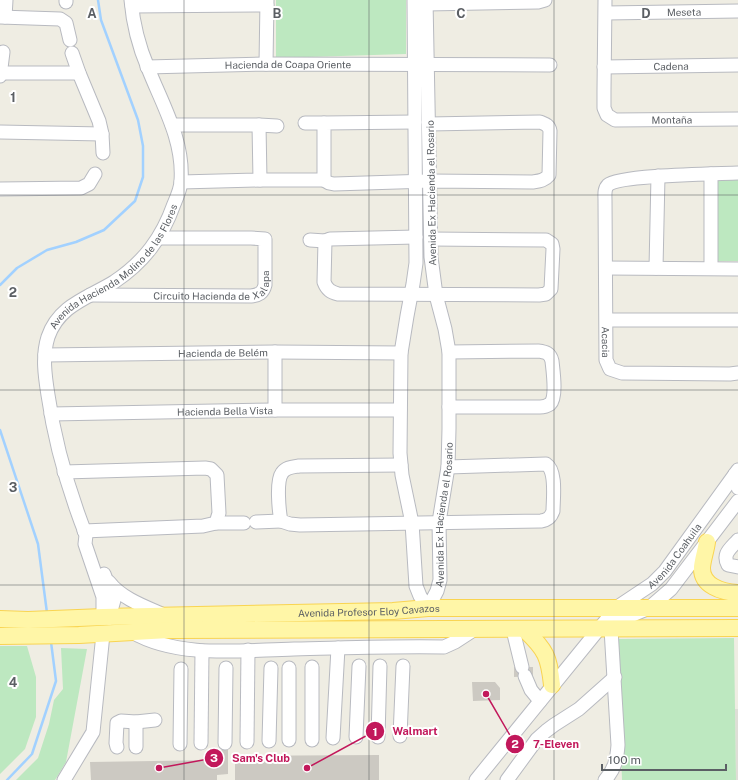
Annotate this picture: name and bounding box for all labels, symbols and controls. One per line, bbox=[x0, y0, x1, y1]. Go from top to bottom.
text: A bbox=[87, 6, 97, 21]
text: B bbox=[273, 6, 282, 21]
text: C bbox=[456, 6, 466, 21]
text: D bbox=[641, 6, 651, 21]
street label: Meseta bbox=[667, 6, 701, 18]
street label: Hacienda de Coapa Oriente bbox=[225, 58, 352, 71]
street label: Cadena bbox=[653, 60, 689, 72]
text: 1 bbox=[10, 90, 16, 105]
street label: Montaña bbox=[652, 113, 692, 126]
street label: Avenida Ex Hacienda el Rosario bbox=[424, 120, 438, 266]
street label: Avenida Hacienda Molino de las Flores bbox=[47, 202, 179, 331]
street label: Circuito Hacienda de Xalapa bbox=[153, 271, 271, 302]
text: 2 bbox=[9, 285, 17, 300]
street label: Acacia bbox=[600, 326, 612, 358]
street label: Hacienda de Belém bbox=[178, 346, 268, 359]
street label: Hacienda Bella Vista bbox=[177, 404, 273, 418]
street label: Avenida Ex Hacienda el Rosario bbox=[432, 442, 455, 589]
text: 3 bbox=[9, 480, 18, 495]
street label: Avenida Coahuila bbox=[645, 521, 704, 591]
street label: Avenida Profesor Eloy Cavazos bbox=[298, 602, 440, 619]
text: 4 bbox=[9, 675, 18, 690]
callout: Walmart bbox=[365, 720, 445, 743]
text: 1 bbox=[372, 725, 378, 739]
text: Walmart bbox=[393, 725, 438, 737]
callout: 7-Eleven bbox=[505, 733, 587, 756]
text: 2 bbox=[511, 737, 519, 751]
text: 7-Eleven bbox=[533, 738, 579, 750]
callout: Sam's Club bbox=[204, 746, 298, 769]
scale bar bbox=[602, 746, 726, 772]
text: 3 bbox=[210, 751, 218, 765]
text: Sam's Club bbox=[232, 752, 290, 764]
text: 100 m bbox=[608, 753, 641, 767]

